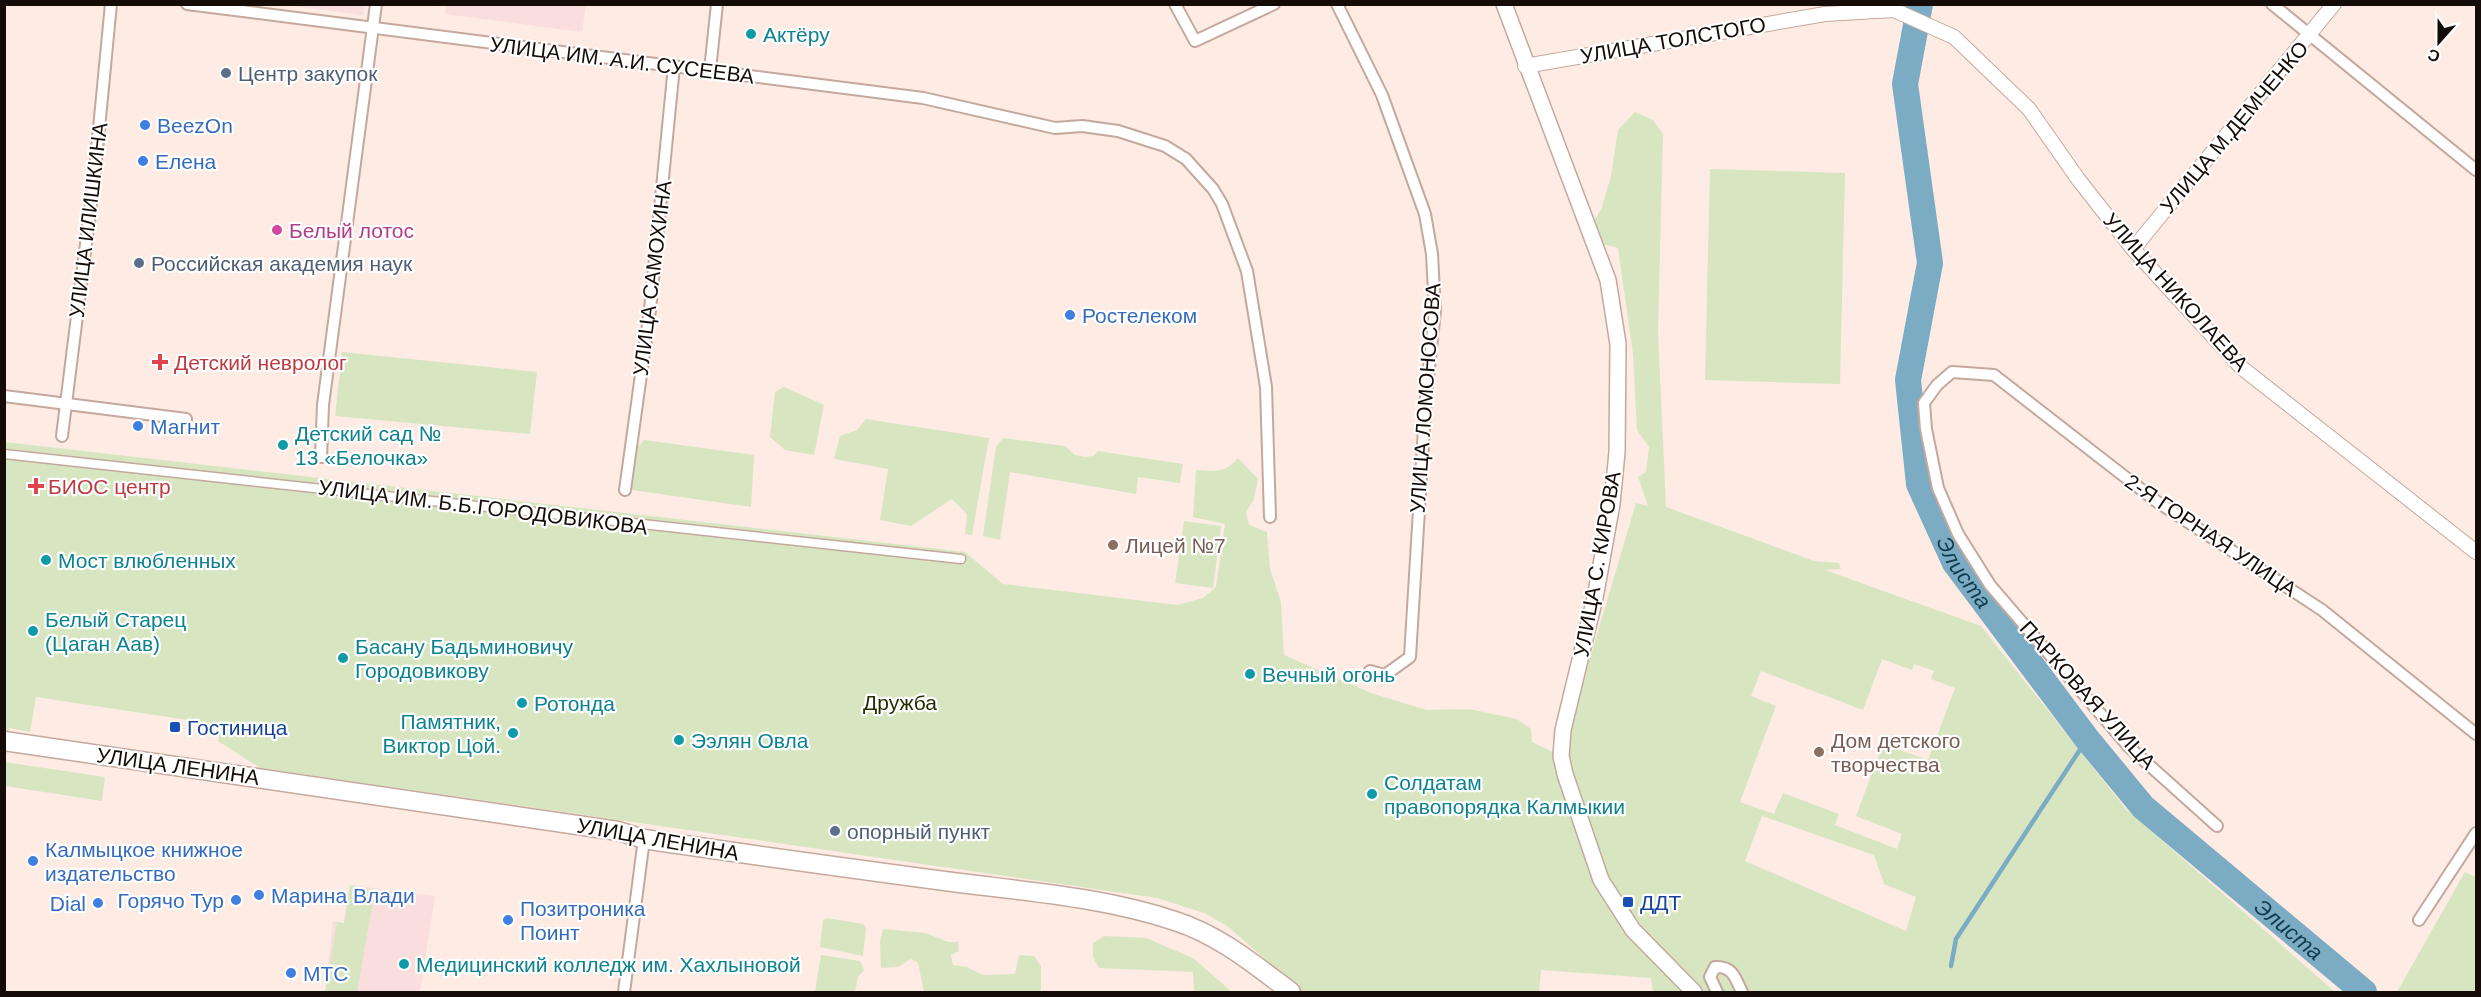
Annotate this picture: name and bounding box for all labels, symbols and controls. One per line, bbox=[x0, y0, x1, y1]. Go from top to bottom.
street label: УЛИЦА ТОЛСТОГО bbox=[1578, 12, 1768, 68]
north arrow bbox=[2409, 12, 2469, 72]
place label: Актёру bbox=[763, 23, 830, 46]
marker: Актёру bbox=[744, 27, 758, 41]
street label: УЛИЦА ИМ. А.И. СУСЕЕВА bbox=[489, 32, 755, 88]
street label: УЛИЦА М.ДЕМЧЕНКО bbox=[2155, 36, 2313, 218]
text: С bbox=[2425, 45, 2442, 66]
place label: Центр закупок bbox=[238, 62, 378, 85]
marker: Центр закупок bbox=[219, 66, 233, 80]
place label: BeezOn bbox=[157, 114, 233, 137]
marker: BeezOn bbox=[138, 118, 152, 132]
street label: УЛИЦА ИЛИШКИНА bbox=[65, 121, 111, 319]
place label: Елена bbox=[155, 150, 217, 173]
marker: Елена bbox=[136, 154, 150, 168]
street label: УЛИЦА САМОХИНА bbox=[629, 179, 675, 377]
street label: УЛИЦА НИКОЛАЕВА bbox=[2099, 208, 2253, 376]
place label: Белый лотос bbox=[289, 219, 414, 242]
marker: Белый лотос bbox=[270, 223, 284, 237]
place label: Российская академия наук bbox=[151, 252, 413, 275]
marker: Российская академия наук bbox=[132, 256, 146, 270]
street label: УЛИЦА ЛОМОНОСОВА bbox=[1405, 282, 1445, 514]
place label: Ростелеком bbox=[1082, 304, 1197, 327]
marker: Ростелеком bbox=[1063, 308, 1077, 322]
place label: Детский невролог bbox=[174, 351, 347, 374]
marker: Детский невролог bbox=[151, 353, 169, 371]
place label: Магнит bbox=[150, 415, 220, 438]
marker: Магнит bbox=[131, 419, 145, 433]
place label: Детский сад № 13 «Белочка» bbox=[295, 422, 441, 469]
marker: Детский сад № 13 «Белочка» bbox=[276, 438, 290, 452]
street label: УЛИЦА С. КИРОВА bbox=[1569, 469, 1625, 659]
street label: 2-Я ГОРНАЯ УЛИЦА bbox=[2121, 469, 2301, 601]
place label: БИОС центр bbox=[48, 475, 171, 498]
street label: УЛИЦА ИМ. Б.Б.ГОРОДОВИКОВА bbox=[317, 475, 649, 539]
marker: БИОС центр bbox=[29, 479, 43, 493]
water label: Элиста bbox=[1932, 532, 1997, 613]
place label: Лицей №7 bbox=[1125, 534, 1226, 557]
marker: Лицей №7 bbox=[1106, 538, 1120, 552]
place label: Мост влюбленных bbox=[58, 549, 236, 572]
marker: Мост влюбленных bbox=[39, 553, 53, 567]
place label: Белый Старец (Цаган Аав) bbox=[45, 608, 186, 655]
street label: ПАРКОВАЯ УЛИЦА bbox=[2016, 616, 2160, 774]
marker: Белый Старец (Цаган Аав) bbox=[26, 624, 40, 638]
place label: Басану Бадьминовичу Городовикову bbox=[355, 635, 573, 682]
marker: Басану Бадьминовичу Городовикову bbox=[336, 651, 350, 665]
place label: Вечный огонь bbox=[1262, 663, 1395, 686]
marker: Вечный огонь bbox=[1243, 667, 1257, 681]
park label: Дружба bbox=[863, 691, 937, 714]
place label: Ротонда bbox=[534, 692, 615, 715]
marker: Ротонда bbox=[515, 696, 529, 710]
place label: Памятник, Виктор Цой. bbox=[382, 710, 501, 757]
place label: Гостиница bbox=[187, 716, 288, 739]
marker: Гостиница bbox=[168, 720, 182, 734]
marker: Памятник, Виктор Цой. bbox=[506, 726, 520, 740]
place label: Ээлян Овла bbox=[691, 729, 809, 752]
place label: Дом детского творчества bbox=[1831, 729, 1961, 776]
marker: Ээлян Овла bbox=[672, 733, 686, 747]
street label: УЛИЦА ЛЕНИНА bbox=[95, 743, 261, 789]
marker: Дом детского творчества bbox=[1812, 745, 1826, 759]
place label: Солдатам правопорядка Калмыкии bbox=[1384, 771, 1625, 818]
marker: Солдатам правопорядка Калмыкии bbox=[1365, 787, 1379, 801]
street label: УЛИЦА ЛЕНИНА bbox=[575, 813, 741, 865]
place label: опорный пункт bbox=[847, 820, 991, 843]
marker: опорный пункт bbox=[828, 824, 842, 838]
place label: Калмыцкое книжное издательство bbox=[45, 838, 243, 885]
marker: Калмыцкое книжное издательство bbox=[26, 854, 40, 868]
place label: Марина Влади bbox=[271, 884, 415, 907]
marker: Марина Влади bbox=[252, 888, 266, 902]
place label: Горячо Тур bbox=[117, 889, 224, 912]
place label: ДДТ bbox=[1640, 891, 1681, 914]
place label: Dial bbox=[50, 892, 86, 915]
marker: Горячо Тур bbox=[229, 893, 243, 907]
water label: Элиста bbox=[2250, 893, 2328, 965]
marker: ДДТ bbox=[1621, 895, 1635, 909]
marker: Dial bbox=[91, 896, 105, 910]
place label: Позитроника Поинт bbox=[520, 897, 646, 944]
marker: Позитроника Поинт bbox=[501, 913, 515, 927]
place label: Медицинский колледж им. Хахлыновой bbox=[416, 953, 801, 976]
marker: Медицинский колледж им. Хахлыновой bbox=[397, 957, 411, 971]
place label: МТС bbox=[303, 962, 349, 985]
marker: МТС bbox=[284, 966, 298, 980]

